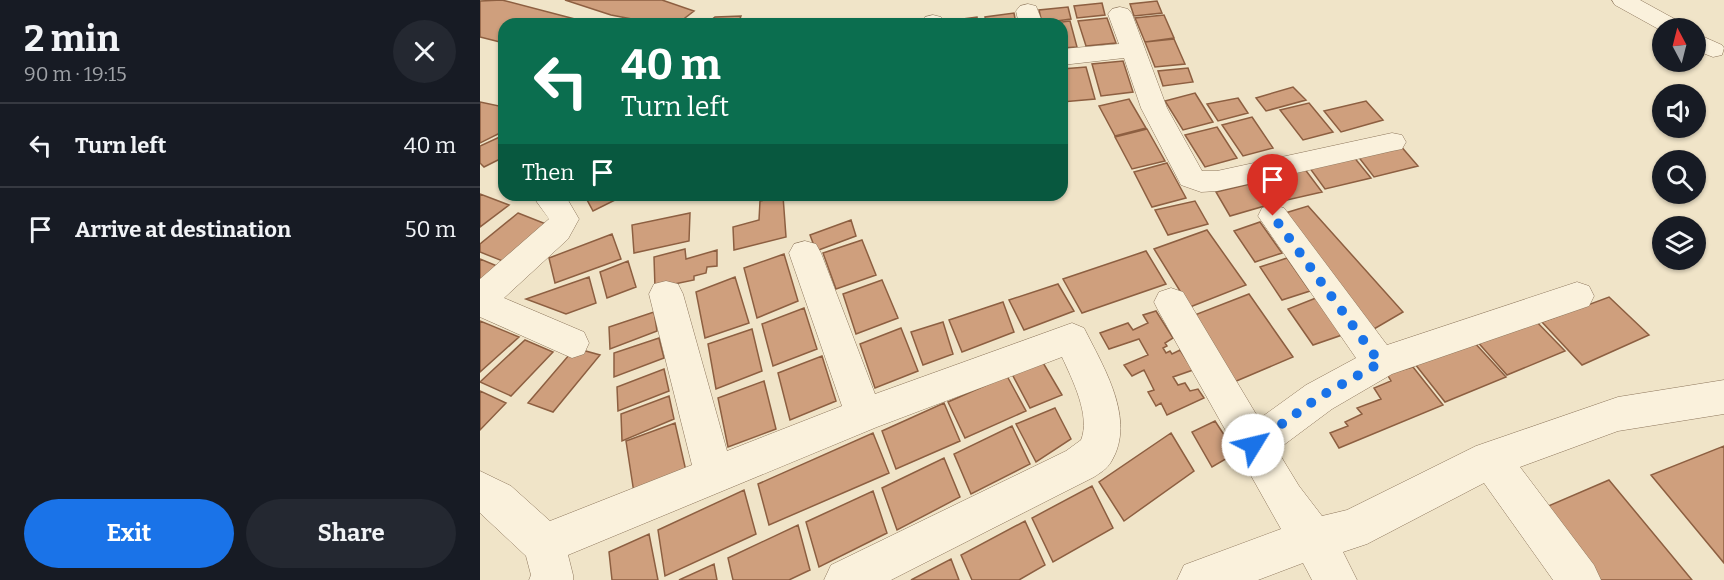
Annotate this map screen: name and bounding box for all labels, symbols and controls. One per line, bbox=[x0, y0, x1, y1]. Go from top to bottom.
text: 2 min bbox=[24, 17, 120, 61]
north arrow bbox=[1652, 18, 1706, 72]
map controls bbox=[1652, 18, 1706, 270]
button: close bbox=[393, 20, 456, 83]
text: 40 m bbox=[621, 40, 721, 90]
icon: left bbox=[522, 42, 600, 120]
text: 90 m · 19:15 bbox=[24, 62, 127, 86]
button: sound bbox=[1652, 84, 1706, 138]
text: Turn left bbox=[621, 91, 729, 123]
icon: left bbox=[24, 129, 57, 162]
text: Turn left bbox=[75, 132, 167, 159]
text: 40 m bbox=[404, 132, 456, 159]
button: search bbox=[1652, 150, 1706, 204]
pin bbox=[1247, 154, 1298, 216]
icon: arrive bbox=[586, 156, 619, 189]
text: Then bbox=[522, 159, 574, 186]
icon: arrive bbox=[1256, 163, 1289, 196]
icon: arrive bbox=[24, 213, 57, 246]
text: Arrive at destination bbox=[75, 216, 291, 243]
text: 50 m bbox=[405, 216, 456, 243]
button: layers bbox=[1652, 216, 1706, 270]
position arrow bbox=[1221, 413, 1285, 477]
button: Exit bbox=[24, 499, 234, 568]
button: Share bbox=[246, 499, 456, 568]

